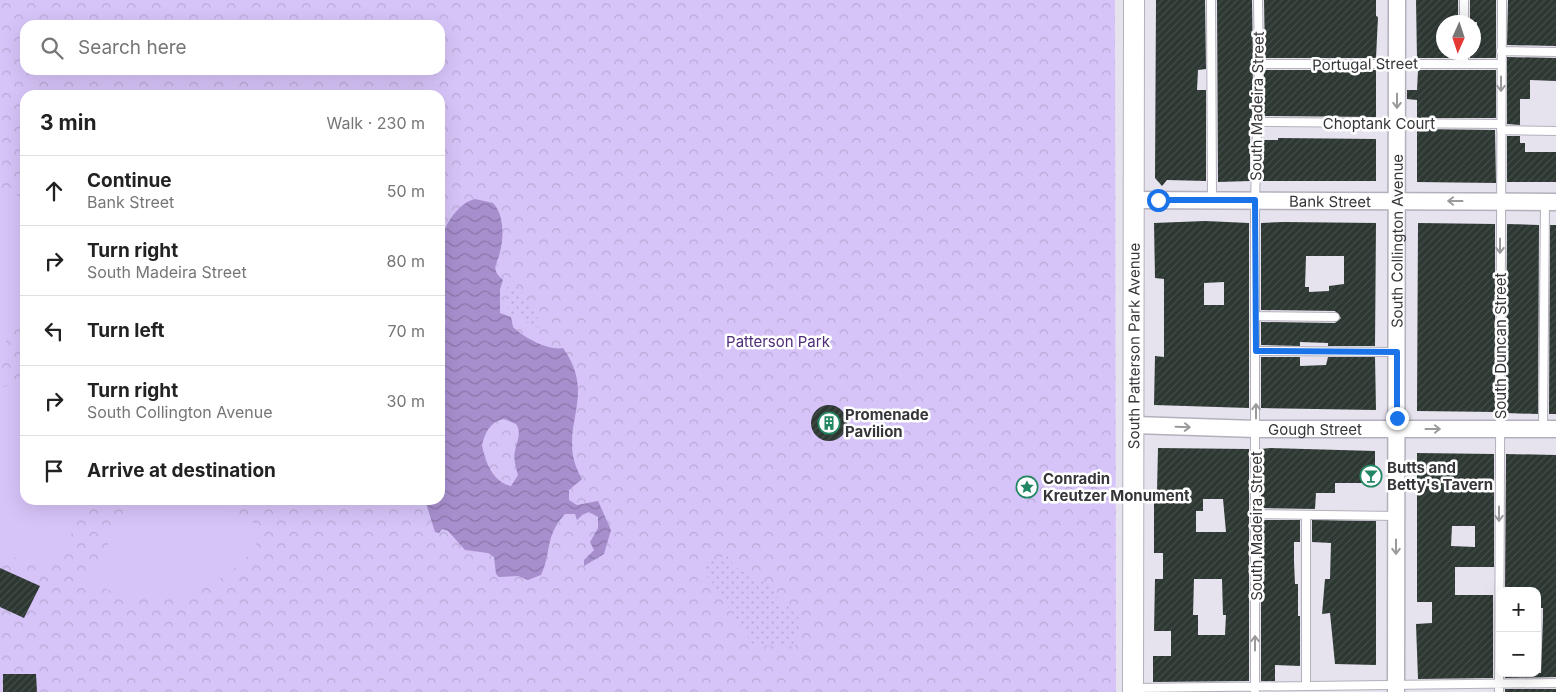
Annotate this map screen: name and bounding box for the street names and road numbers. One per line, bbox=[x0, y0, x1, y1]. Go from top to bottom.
street label: South Madeira Street bbox=[1246, 31, 1268, 181]
street label: Portugal Street bbox=[1312, 54, 1418, 74]
street label: Choptank Court bbox=[1323, 114, 1435, 133]
street label: South Collington Avenue bbox=[1387, 154, 1406, 328]
street label: Bank Street bbox=[1289, 191, 1371, 211]
street label: South Patterson Park Avenue bbox=[1124, 243, 1143, 449]
street label: South Duncan Street bbox=[1491, 273, 1510, 419]
street label: Gough Street bbox=[1268, 420, 1362, 439]
street label: South Madeira Street bbox=[1247, 451, 1266, 601]

